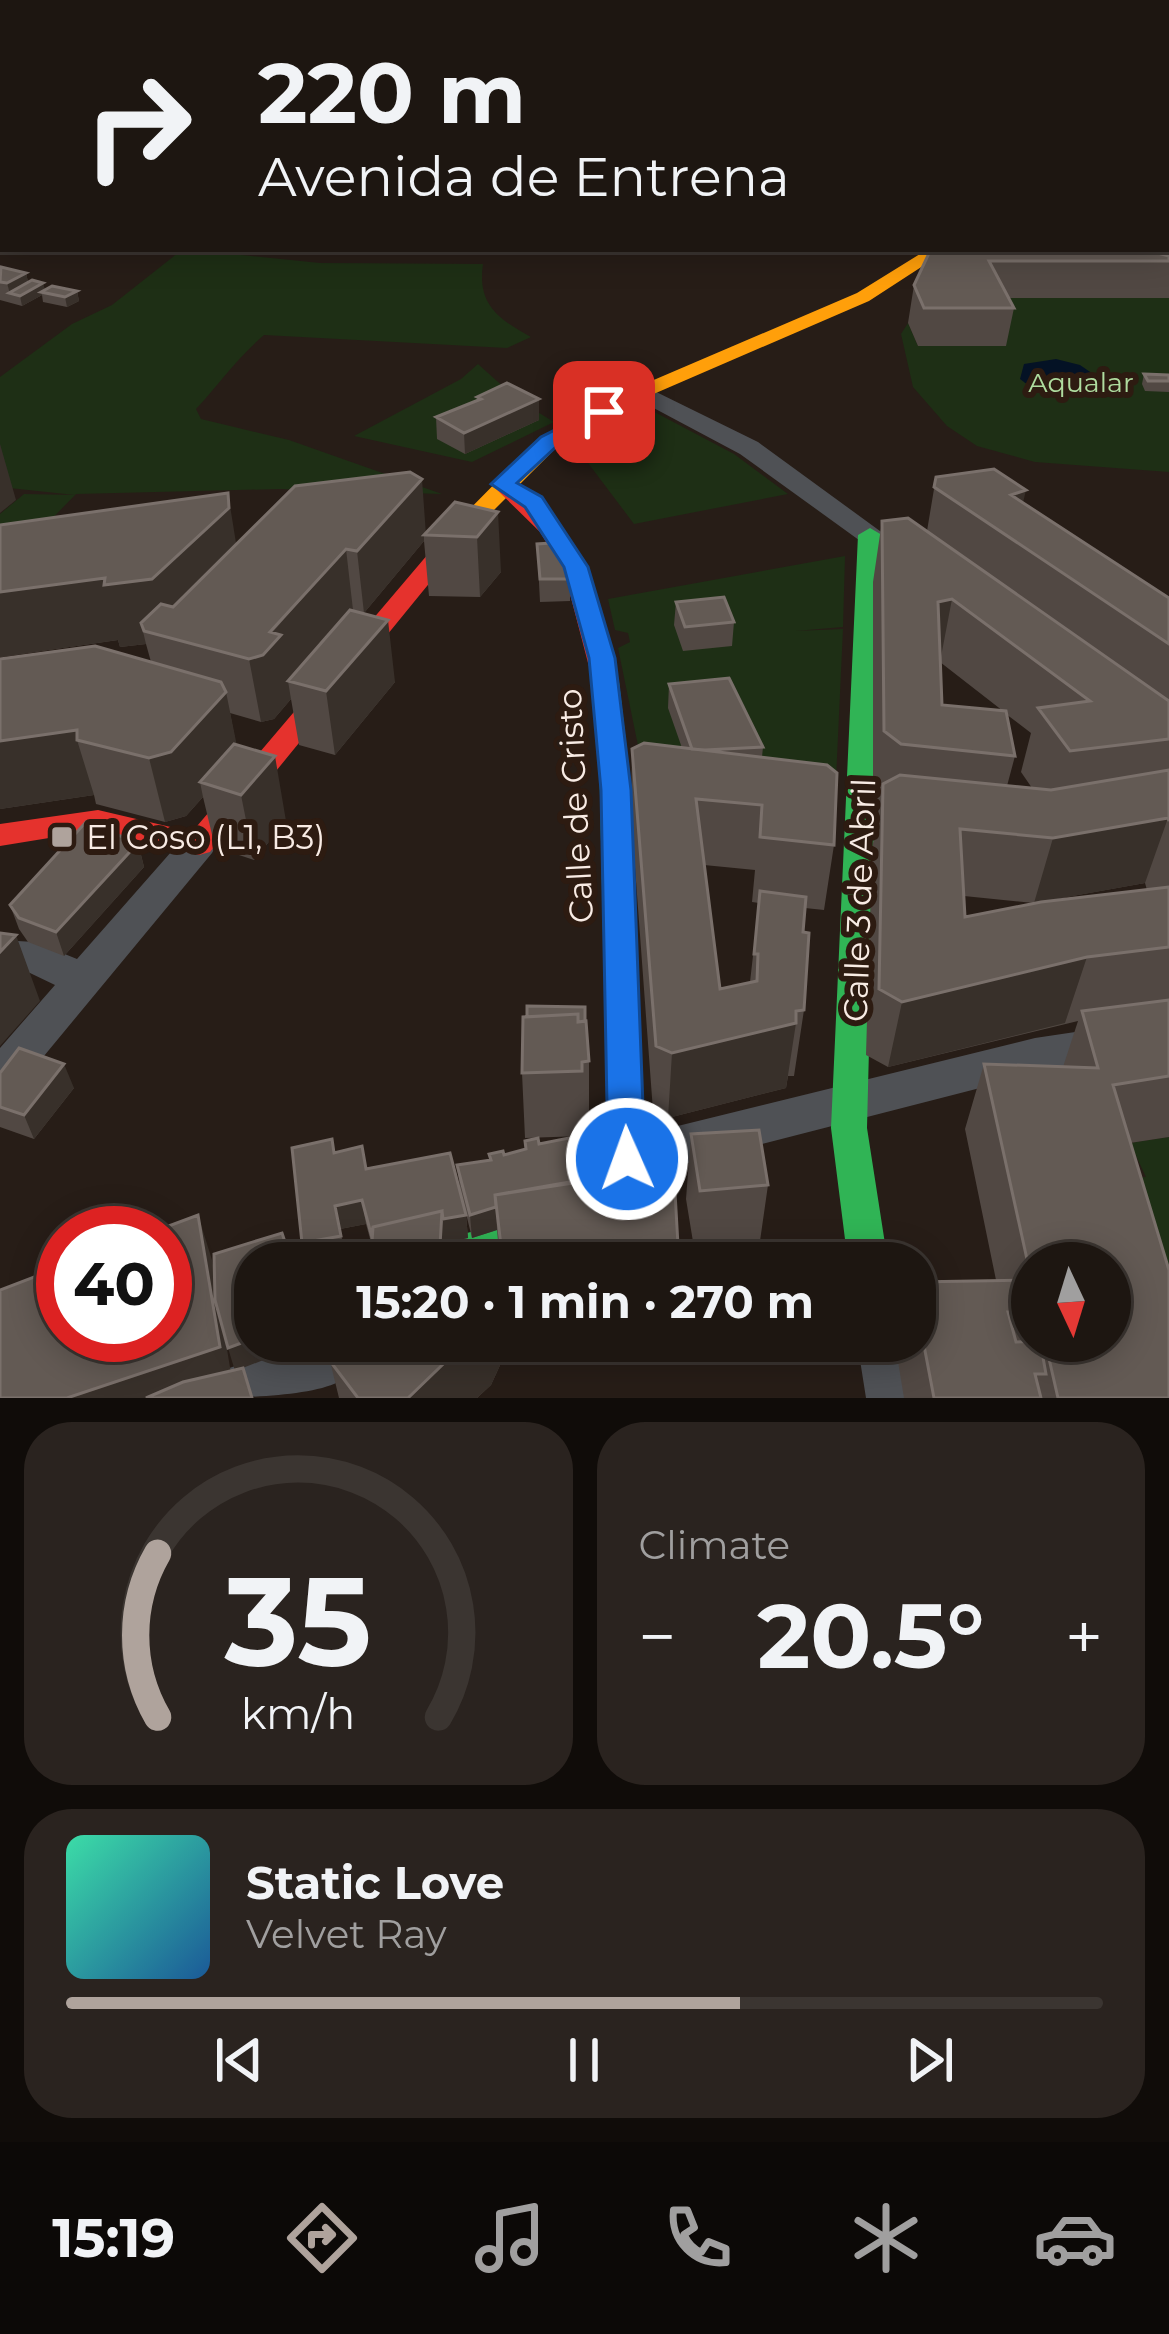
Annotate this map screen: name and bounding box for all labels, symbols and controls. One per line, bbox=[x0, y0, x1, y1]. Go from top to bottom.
text: 220 m bbox=[258, 42, 526, 144]
icon: right bbox=[60, 48, 216, 204]
text: Avenida de Entrena bbox=[258, 144, 790, 210]
pin bbox=[553, 361, 655, 463]
park label: Aqualar bbox=[1028, 366, 1134, 399]
icon: arrive bbox=[571, 379, 637, 445]
street label: Calle de Cristo bbox=[549, 688, 601, 924]
street label: Calle 3 de Abril bbox=[835, 777, 883, 1023]
place label: El Coso (L1, B3) bbox=[86, 817, 325, 857]
marker: El Coso (L1, B3) bbox=[49, 824, 75, 850]
position arrow bbox=[564, 1096, 690, 1222]
speed limit sign: 40 bbox=[36, 1206, 192, 1362]
north arrow bbox=[1011, 1242, 1131, 1362]
map controls bbox=[1011, 1242, 1131, 1362]
text: 15:20 · 1 min · 270 m bbox=[356, 1274, 814, 1329]
text: Climate bbox=[639, 1521, 790, 1569]
text: 35 bbox=[224, 1545, 372, 1697]
text: 20.5° bbox=[757, 1581, 984, 1691]
text: − bbox=[639, 1596, 676, 1677]
text: + bbox=[1065, 1596, 1103, 1677]
text: km/h bbox=[241, 1686, 355, 1739]
text: Static Love bbox=[246, 1855, 504, 1910]
text: Velvet Ray bbox=[246, 1910, 447, 1958]
icon: previous bbox=[206, 2027, 272, 2093]
icon: pause bbox=[551, 2027, 617, 2093]
icon: next bbox=[897, 2027, 963, 2093]
icon: directions bbox=[280, 2196, 364, 2280]
icon: music bbox=[468, 2196, 552, 2280]
icon: phone bbox=[656, 2196, 740, 2280]
icon: climate bbox=[844, 2196, 928, 2280]
icon: car bbox=[1033, 2196, 1117, 2280]
text: 15:19 bbox=[52, 2205, 175, 2271]

